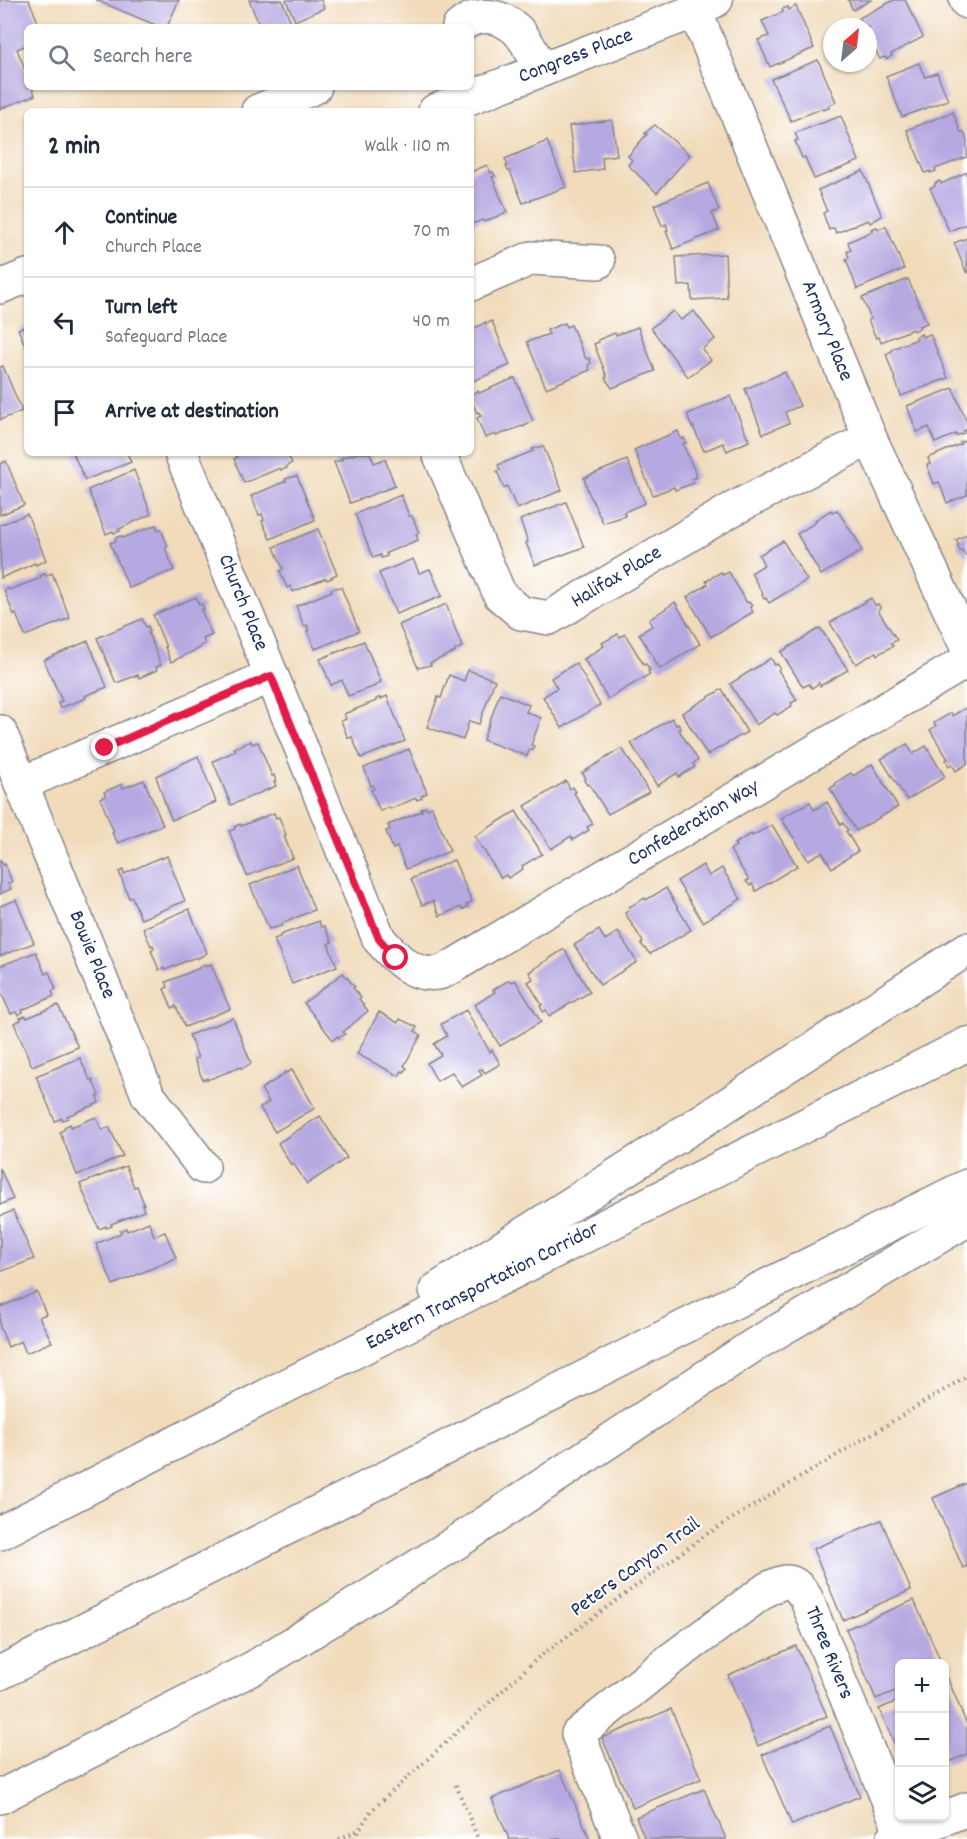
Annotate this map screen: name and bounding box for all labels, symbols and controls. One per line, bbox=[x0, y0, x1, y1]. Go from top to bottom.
north arrow bbox=[823, 18, 877, 72]
street label: Congress Place bbox=[515, 21, 637, 93]
search box bbox=[24, 24, 474, 90]
icon: search bbox=[45, 41, 78, 74]
text: Search here bbox=[93, 42, 192, 73]
text: 2 min bbox=[48, 129, 100, 166]
text: Walk · 110 m bbox=[364, 133, 450, 161]
text: Continue bbox=[105, 203, 177, 234]
icon: ahead bbox=[48, 216, 81, 249]
text: 70 m bbox=[413, 218, 450, 246]
text: Church Place bbox=[105, 234, 202, 262]
street label: Armory Place bbox=[792, 276, 860, 386]
text: Turn left bbox=[105, 293, 177, 324]
icon: left bbox=[48, 306, 81, 339]
text: 40 m bbox=[412, 308, 450, 336]
text: Safeguard Place bbox=[105, 324, 227, 352]
icon: arrive bbox=[48, 396, 81, 429]
text: Arrive at destination bbox=[105, 397, 279, 428]
street label: Halifax Place bbox=[566, 539, 668, 617]
street label: Church Place bbox=[209, 550, 275, 656]
route end bbox=[91, 734, 117, 760]
street label: Confederation Way bbox=[623, 773, 766, 875]
street label: Bowie Place bbox=[60, 906, 122, 1004]
route start bbox=[382, 944, 408, 970]
street label: Eastern Transportation Corridor bbox=[361, 1215, 605, 1359]
street label: Peters Canyon Trail bbox=[565, 1510, 707, 1626]
street label: Three Rivers bbox=[796, 1602, 860, 1704]
map controls bbox=[895, 1659, 949, 1821]
button: + bbox=[895, 1659, 949, 1713]
button: − bbox=[895, 1713, 949, 1767]
button: layers bbox=[895, 1767, 949, 1821]

